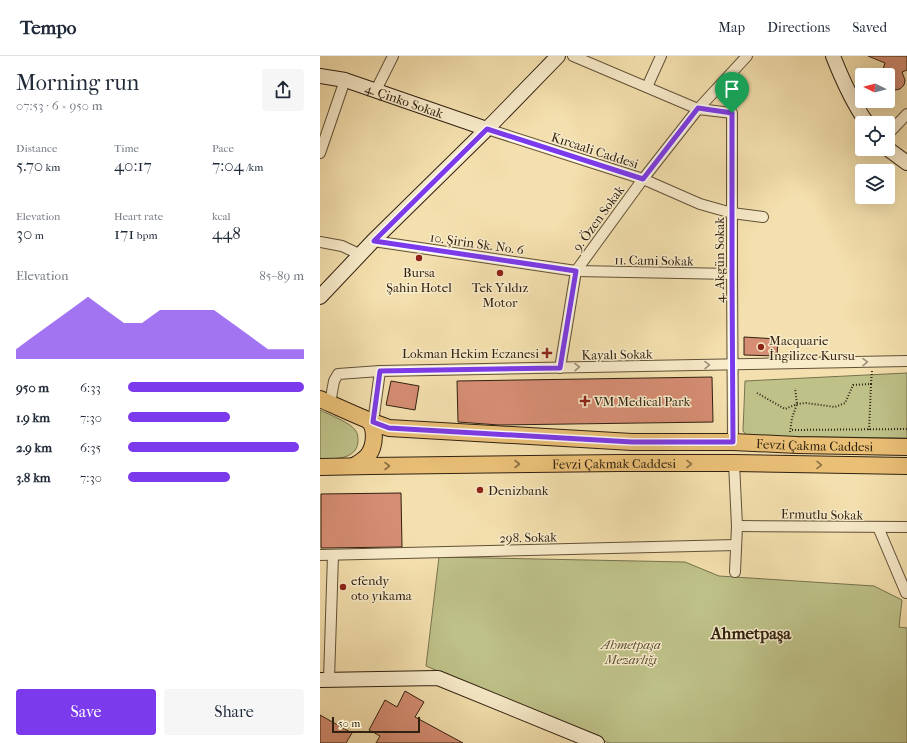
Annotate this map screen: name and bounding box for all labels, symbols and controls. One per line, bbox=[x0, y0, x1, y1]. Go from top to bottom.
text: Tempo bbox=[20, 17, 76, 39]
text: Map bbox=[718, 19, 745, 36]
text: Directions bbox=[767, 19, 830, 36]
text: Saved bbox=[852, 19, 887, 36]
north arrow bbox=[855, 68, 895, 108]
map controls bbox=[855, 68, 895, 204]
button: share bbox=[262, 69, 304, 111]
text: Morning run bbox=[16, 70, 139, 96]
pin bbox=[715, 72, 749, 113]
icon: arrive bbox=[721, 78, 743, 100]
street label: 4. Çinko Sokak bbox=[363, 80, 446, 121]
text: 07:53 · 6 × 950 m bbox=[16, 98, 103, 113]
button: locate bbox=[855, 116, 895, 156]
street label: Kırcaali Caddesi bbox=[549, 129, 640, 172]
text: Distance bbox=[16, 142, 57, 155]
text: Time bbox=[114, 142, 139, 155]
text: Pace bbox=[212, 142, 234, 155]
text: 5.70 bbox=[16, 155, 43, 175]
text: 40:17 bbox=[114, 155, 152, 175]
text: 7:04 bbox=[212, 155, 244, 175]
text: km bbox=[43, 161, 60, 174]
text: /km bbox=[244, 161, 263, 174]
button: layers bbox=[855, 164, 895, 204]
street label: 9. Özen Sokak bbox=[570, 182, 627, 254]
text: Elevation bbox=[16, 210, 60, 223]
text: Heart rate bbox=[114, 210, 163, 223]
text: kcal bbox=[212, 210, 231, 223]
street label: 4. Akgün Sokak bbox=[712, 217, 727, 303]
text: 30 bbox=[16, 223, 32, 243]
text: 171 bbox=[114, 223, 134, 243]
text: 448 bbox=[212, 223, 241, 243]
text: m bbox=[32, 229, 44, 242]
text: bpm bbox=[134, 229, 158, 242]
street label: 10. Şirin Sk. No. 6 bbox=[429, 229, 526, 258]
street label: 11. Cami Sokak bbox=[614, 252, 694, 269]
marker: Bursa Şahin Hotel bbox=[414, 253, 424, 263]
place label: Bursa Şahin Hotel bbox=[386, 265, 452, 295]
text: Elevation bbox=[16, 268, 69, 283]
text: 85–89 m bbox=[259, 268, 304, 283]
marker: Tek Yıldız Motor bbox=[495, 268, 505, 278]
place label: Tek Yıldız Motor bbox=[472, 280, 528, 310]
place label: Macquarie İngilizce Kursu bbox=[769, 333, 855, 363]
marker: Macquarie İngilizce Kursu bbox=[756, 342, 766, 352]
place label: Lokman Hekim Eczanesi bbox=[402, 346, 539, 361]
street label: Kayalı Sokak bbox=[581, 346, 653, 363]
marker: Lokman Hekim Eczanesi bbox=[542, 348, 552, 358]
one-way arrow bbox=[862, 358, 868, 366]
one-way arrow bbox=[704, 361, 710, 369]
one-way arrow bbox=[574, 363, 580, 372]
text: 950 m bbox=[16, 380, 49, 395]
text: 6:33 bbox=[80, 380, 101, 395]
place label: VM Medical Park bbox=[593, 394, 690, 409]
marker: VM Medical Park bbox=[579, 395, 591, 407]
text: 1.9 km bbox=[16, 410, 50, 425]
text: 7:30 bbox=[80, 410, 102, 425]
street label: Fevzi Çakma Caddesi bbox=[756, 436, 874, 454]
text: 2.9 km bbox=[16, 440, 52, 455]
text: 6:35 bbox=[80, 440, 101, 455]
street label: Fevzi Çakmak Caddesi bbox=[552, 456, 676, 472]
one-way arrow bbox=[514, 460, 520, 468]
one-way arrow bbox=[686, 460, 692, 468]
one-way arrow bbox=[816, 461, 822, 469]
one-way arrow bbox=[384, 462, 390, 470]
text: 3.8 km bbox=[16, 470, 51, 485]
text: 7:30 bbox=[80, 470, 102, 485]
place label: Denizbank bbox=[488, 483, 549, 498]
marker: Denizbank bbox=[475, 485, 485, 495]
street label: Ermutlu Sokak bbox=[781, 506, 864, 523]
street label: 298. Sokak bbox=[499, 529, 557, 546]
place label: efendy oto yıkama bbox=[351, 573, 413, 603]
marker: efendy oto yıkama bbox=[338, 582, 348, 592]
district label: Ahmetpaşa bbox=[710, 623, 792, 644]
park label: Ahmetpaşa Mezarlığı bbox=[599, 637, 661, 667]
button: Save bbox=[16, 689, 156, 735]
button: Share bbox=[164, 689, 304, 735]
scale bar bbox=[332, 715, 420, 734]
text: 50 m bbox=[338, 717, 360, 730]

